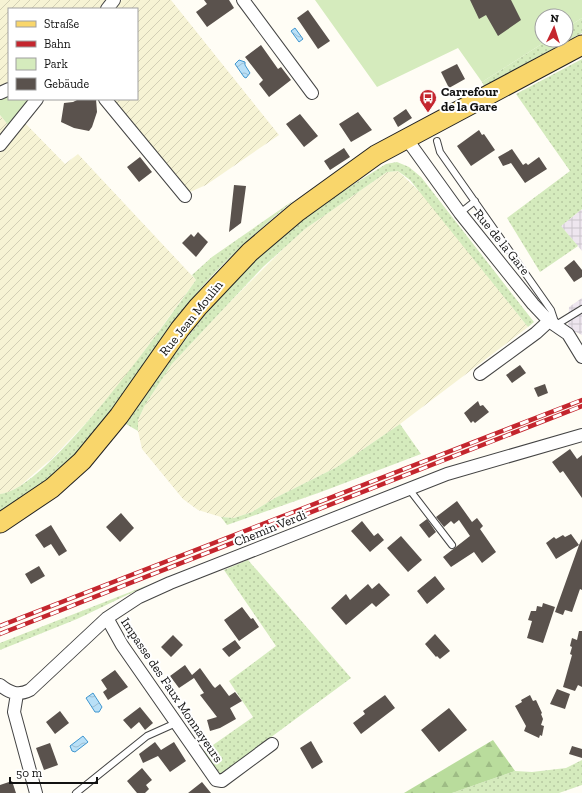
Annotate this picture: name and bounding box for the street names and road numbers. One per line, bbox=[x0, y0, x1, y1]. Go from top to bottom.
street label: Rue de la Gare bbox=[471, 206, 533, 278]
street label: Rue Jean Moulin bbox=[156, 277, 226, 359]
street label: Chemin Verdi bbox=[232, 507, 309, 549]
street label: Impasse des Faux Monnayeurs bbox=[118, 615, 226, 765]

